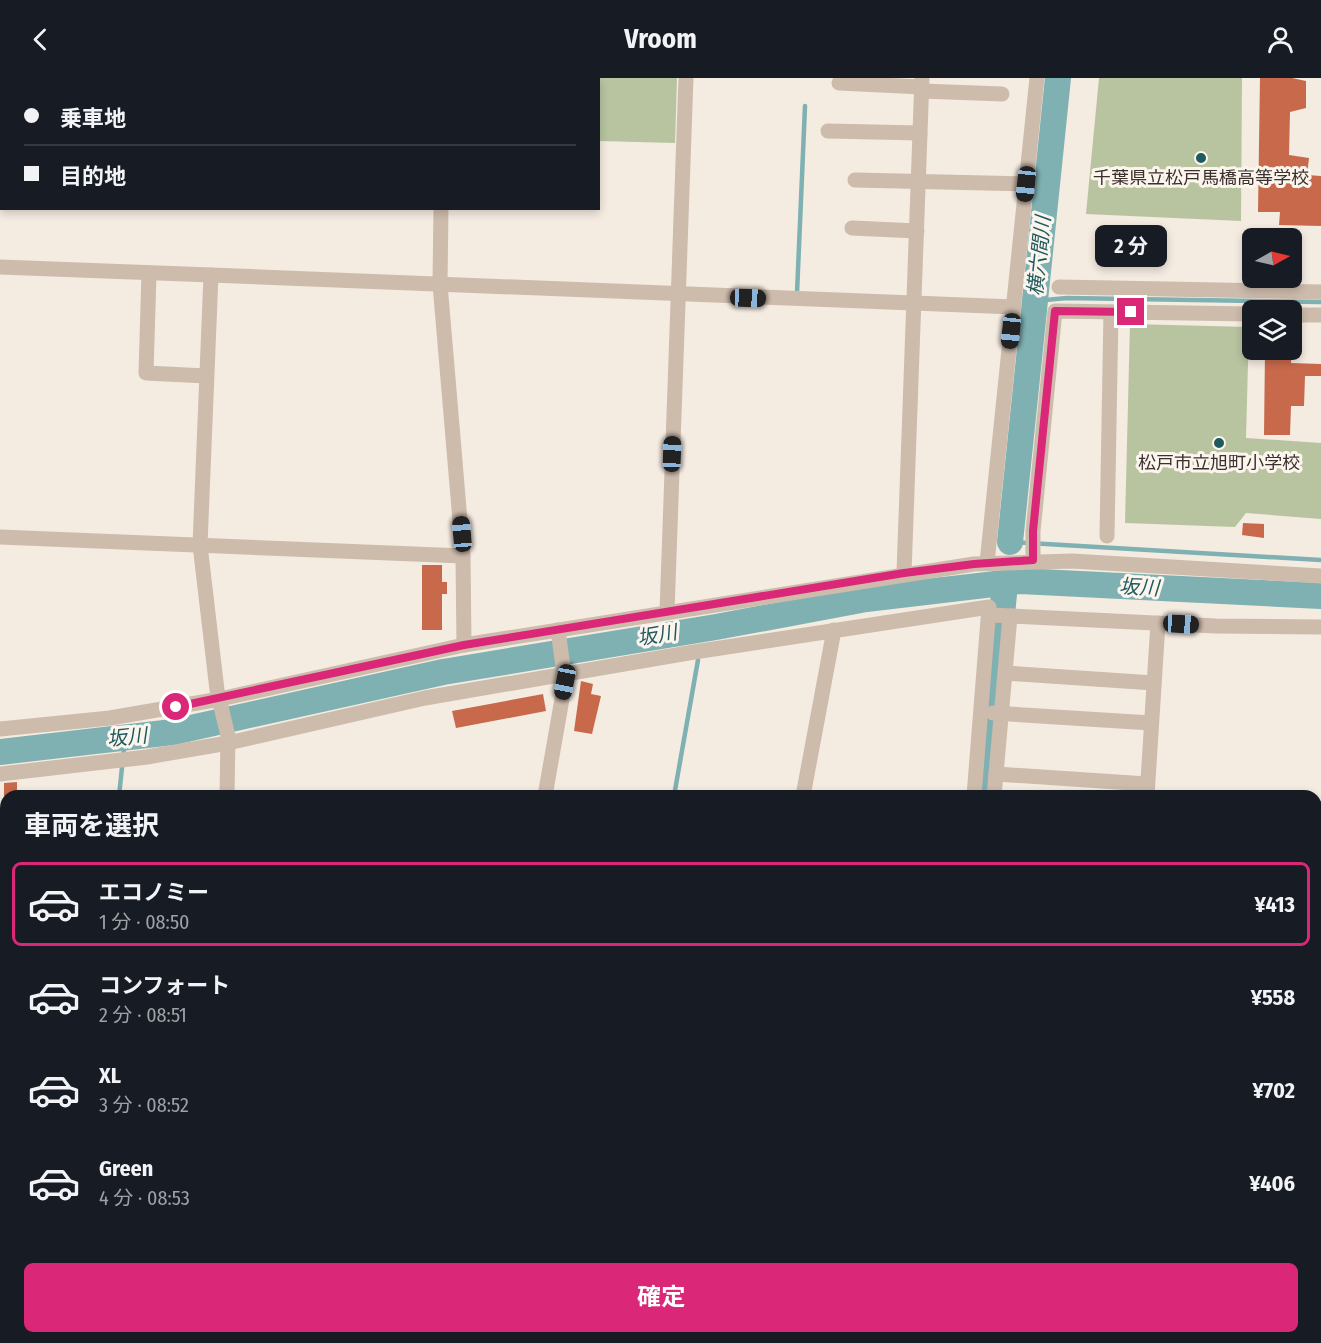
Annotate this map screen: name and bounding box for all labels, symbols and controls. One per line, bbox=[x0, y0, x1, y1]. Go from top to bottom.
icon: back bbox=[24, 23, 57, 56]
text: Vroom bbox=[624, 23, 697, 55]
icon: person bbox=[1264, 23, 1297, 56]
text: 乗車地 bbox=[60, 105, 126, 132]
marker: 千葉県立松戸馬橋高等学校 bbox=[1194, 151, 1208, 165]
text: 目的地 bbox=[60, 163, 126, 190]
car bbox=[1015, 165, 1037, 203]
place label: 千葉県立松戸馬橋高等学校 bbox=[1093, 167, 1309, 189]
water label: 横六間川 bbox=[1023, 213, 1055, 297]
callout: 2 分 bbox=[1095, 225, 1167, 267]
north arrow bbox=[1242, 228, 1302, 288]
map controls bbox=[1242, 228, 1302, 360]
text: 2 分 bbox=[1114, 234, 1148, 258]
car bbox=[730, 288, 766, 308]
route end bbox=[1117, 298, 1144, 325]
button: layers bbox=[1242, 300, 1302, 360]
car bbox=[1000, 312, 1022, 350]
car bbox=[662, 436, 682, 472]
marker: 松戸市立旭町小学校 bbox=[1212, 436, 1226, 450]
place label: 松戸市立旭町小学校 bbox=[1138, 452, 1300, 474]
car bbox=[451, 515, 473, 553]
water label: 坂川 bbox=[1118, 574, 1162, 600]
car bbox=[1163, 614, 1199, 634]
water label: 坂川 bbox=[635, 619, 681, 650]
car bbox=[553, 663, 577, 701]
route start bbox=[162, 693, 189, 720]
water label: 坂川 bbox=[106, 723, 150, 751]
text: 車両を選択 bbox=[24, 810, 159, 842]
icon: car bbox=[27, 877, 81, 931]
text: エコノミー bbox=[99, 879, 209, 906]
text: ¥413 bbox=[1255, 891, 1295, 918]
text: 1 分 · 08:50 bbox=[99, 910, 189, 934]
icon: car bbox=[27, 970, 81, 1024]
text: コンフォート bbox=[99, 972, 230, 999]
text: ¥558 bbox=[1251, 984, 1295, 1011]
text: 2 分 · 08:51 bbox=[99, 1003, 187, 1027]
text: XL bbox=[99, 1062, 121, 1089]
icon: car bbox=[27, 1063, 81, 1117]
text: ¥702 bbox=[1252, 1077, 1295, 1104]
text: 3 分 · 08:52 bbox=[99, 1093, 189, 1117]
text: Green bbox=[99, 1155, 153, 1182]
icon: car bbox=[27, 1156, 81, 1210]
text: ¥406 bbox=[1249, 1170, 1295, 1197]
text: 4 分 · 08:53 bbox=[99, 1186, 190, 1210]
button: 確定 bbox=[24, 1263, 1298, 1332]

